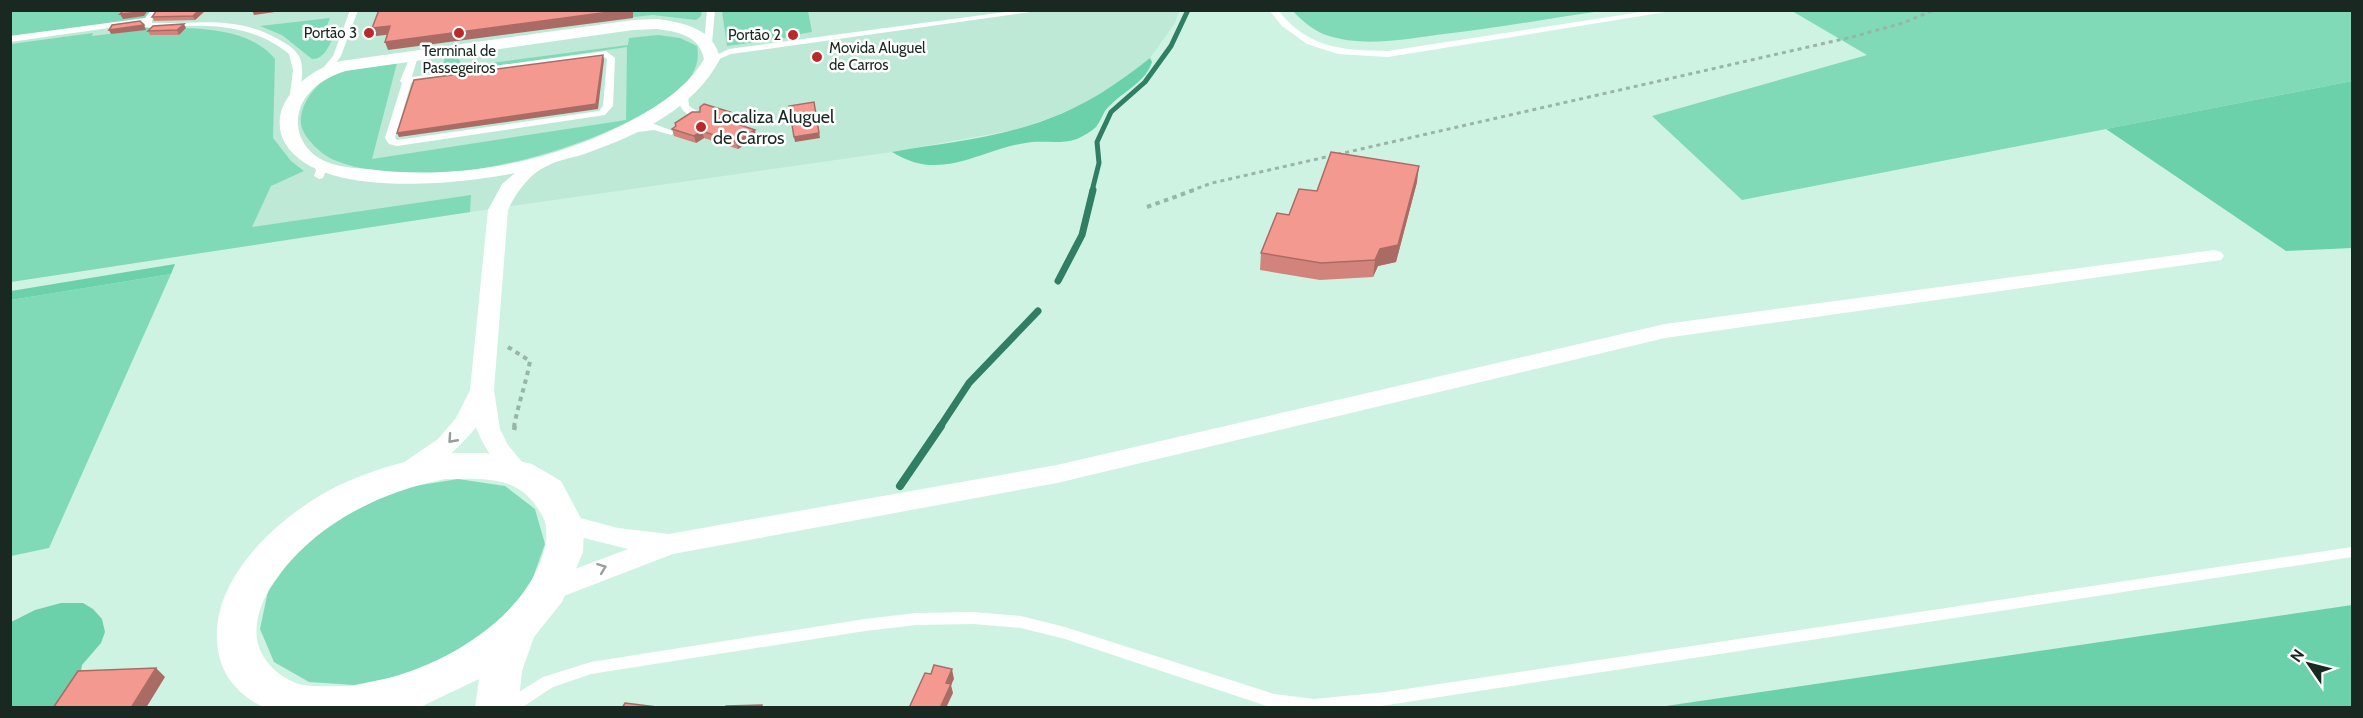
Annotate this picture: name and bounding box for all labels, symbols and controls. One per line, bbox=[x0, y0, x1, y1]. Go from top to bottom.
place label: Portão 3 bbox=[304, 24, 357, 42]
marker: Portão 3 bbox=[362, 26, 376, 40]
marker: Terminal de Passegeiros bbox=[452, 26, 466, 40]
place label: Portão 2 bbox=[728, 26, 781, 44]
marker: Portão 2 bbox=[786, 28, 800, 42]
place label: Movida Aluguel de Carros bbox=[829, 39, 926, 74]
place label: Terminal de Passegeiros bbox=[422, 42, 496, 77]
marker: Movida Aluguel de Carros bbox=[810, 50, 824, 64]
place label: Localiza Aluguel de Carros bbox=[713, 106, 835, 149]
marker: Localiza Aluguel de Carros bbox=[694, 120, 708, 134]
one-way arrow bbox=[448, 433, 459, 444]
one-way arrow bbox=[596, 563, 607, 575]
north arrow bbox=[2279, 634, 2339, 694]
text: N bbox=[2286, 646, 2308, 666]

